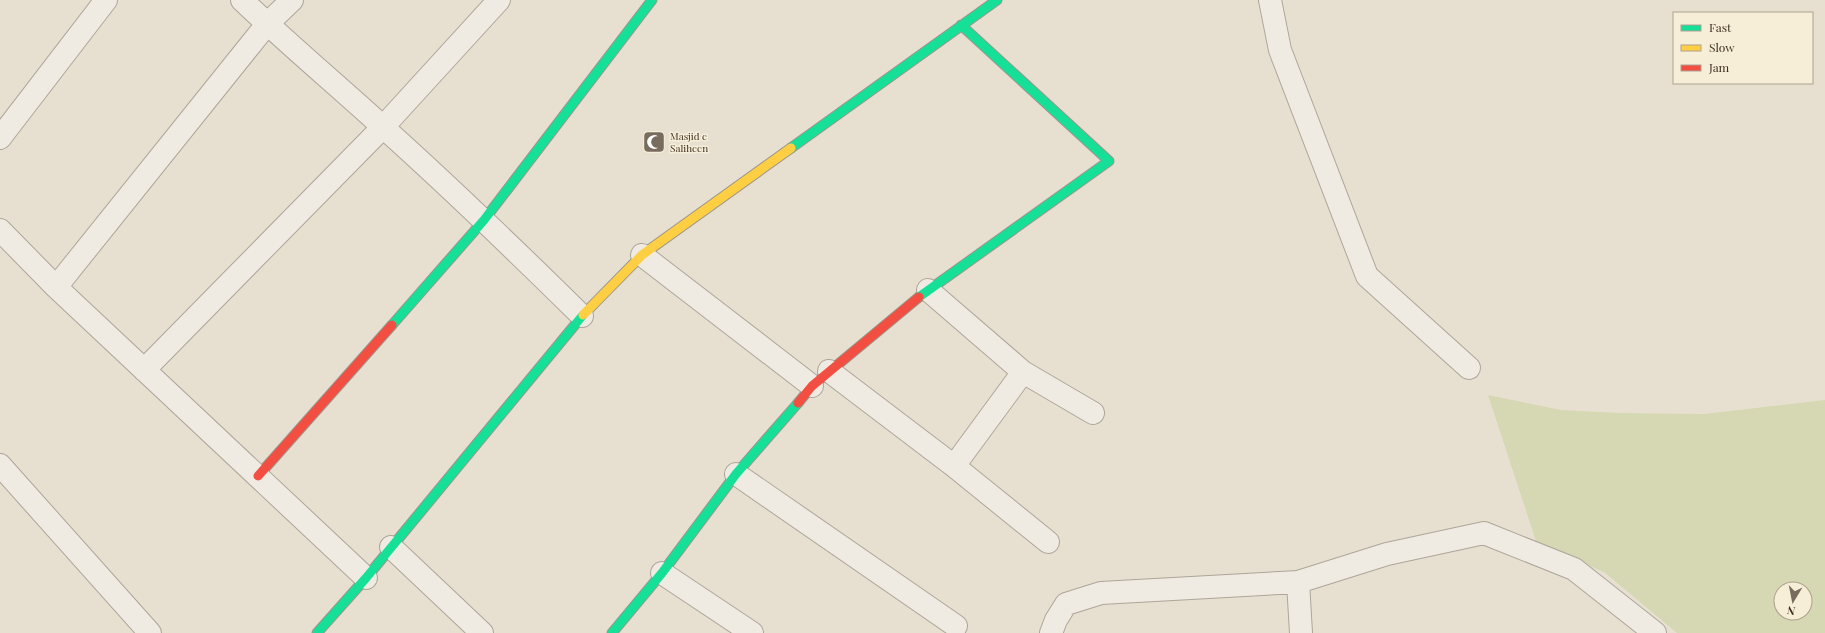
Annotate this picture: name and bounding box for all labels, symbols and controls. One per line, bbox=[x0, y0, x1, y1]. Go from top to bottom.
legend bbox=[1673, 12, 1813, 84]
text: Fast bbox=[1709, 19, 1732, 35]
text: Slow bbox=[1709, 39, 1735, 55]
text: Jam bbox=[1708, 59, 1730, 75]
mosque icon: Masjid e Saliheen bbox=[641, 129, 667, 155]
place label: Masjid e Saliheen bbox=[670, 129, 708, 155]
north arrow bbox=[1773, 581, 1813, 621]
text: N bbox=[1786, 603, 1796, 619]

